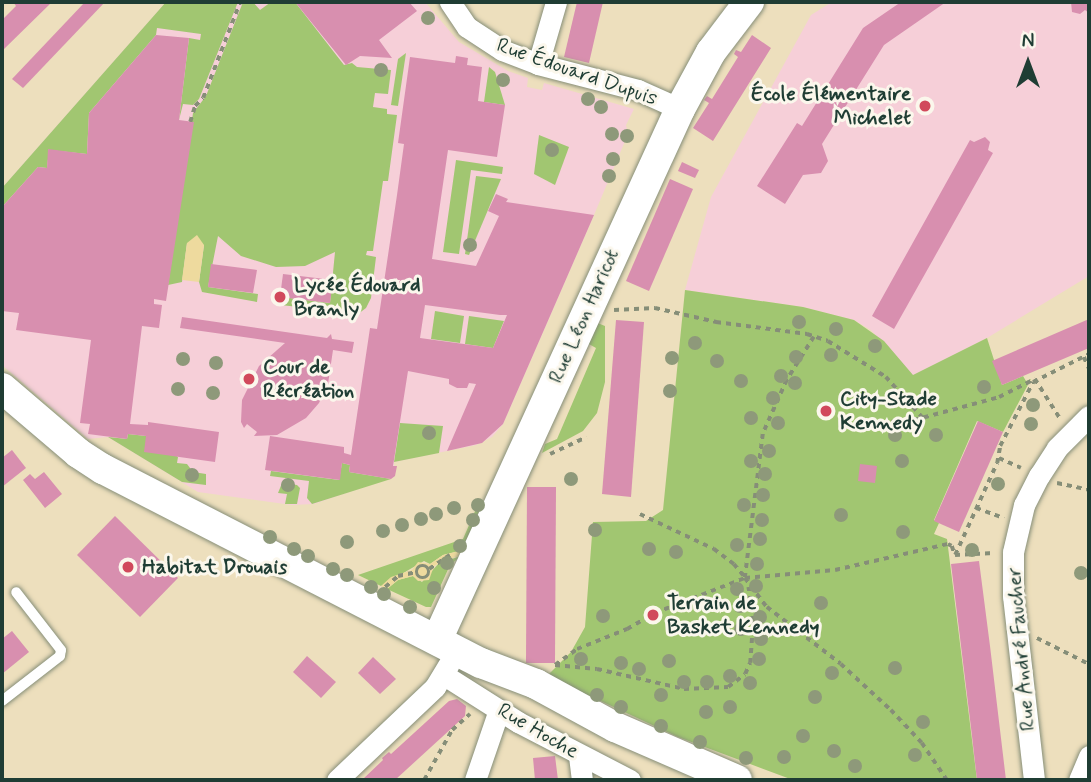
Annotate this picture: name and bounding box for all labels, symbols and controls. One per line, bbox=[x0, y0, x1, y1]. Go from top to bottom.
north arrow bbox=[993, 28, 1063, 98]
text: N bbox=[1022, 29, 1034, 54]
street label: Rue Édouard Dupuis bbox=[494, 33, 660, 111]
place label: École Élémentaire Michelet bbox=[751, 81, 911, 131]
marker: École Élémentaire Michelet bbox=[917, 98, 933, 114]
street label: Rue Léon Haricot bbox=[542, 242, 626, 390]
place label: Lycée Édouard Branly bbox=[294, 272, 421, 322]
marker: Lycée Édouard Branly bbox=[272, 289, 288, 305]
place label: Cour de Récréation bbox=[263, 354, 354, 404]
marker: Cour de Récréation bbox=[241, 371, 257, 387]
place label: City-Stade Kennedy bbox=[840, 386, 937, 436]
marker: City-Stade Kennedy bbox=[818, 403, 834, 419]
place label: Habitat Drouais bbox=[142, 554, 288, 580]
marker: Habitat Drouais bbox=[120, 559, 136, 575]
street label: Rue André Faucher bbox=[1001, 566, 1041, 732]
place label: Terrain de Basket Kennedy bbox=[667, 590, 821, 640]
marker: Terrain de Basket Kennedy bbox=[645, 607, 661, 623]
street label: Rue Hoche bbox=[493, 697, 583, 765]

